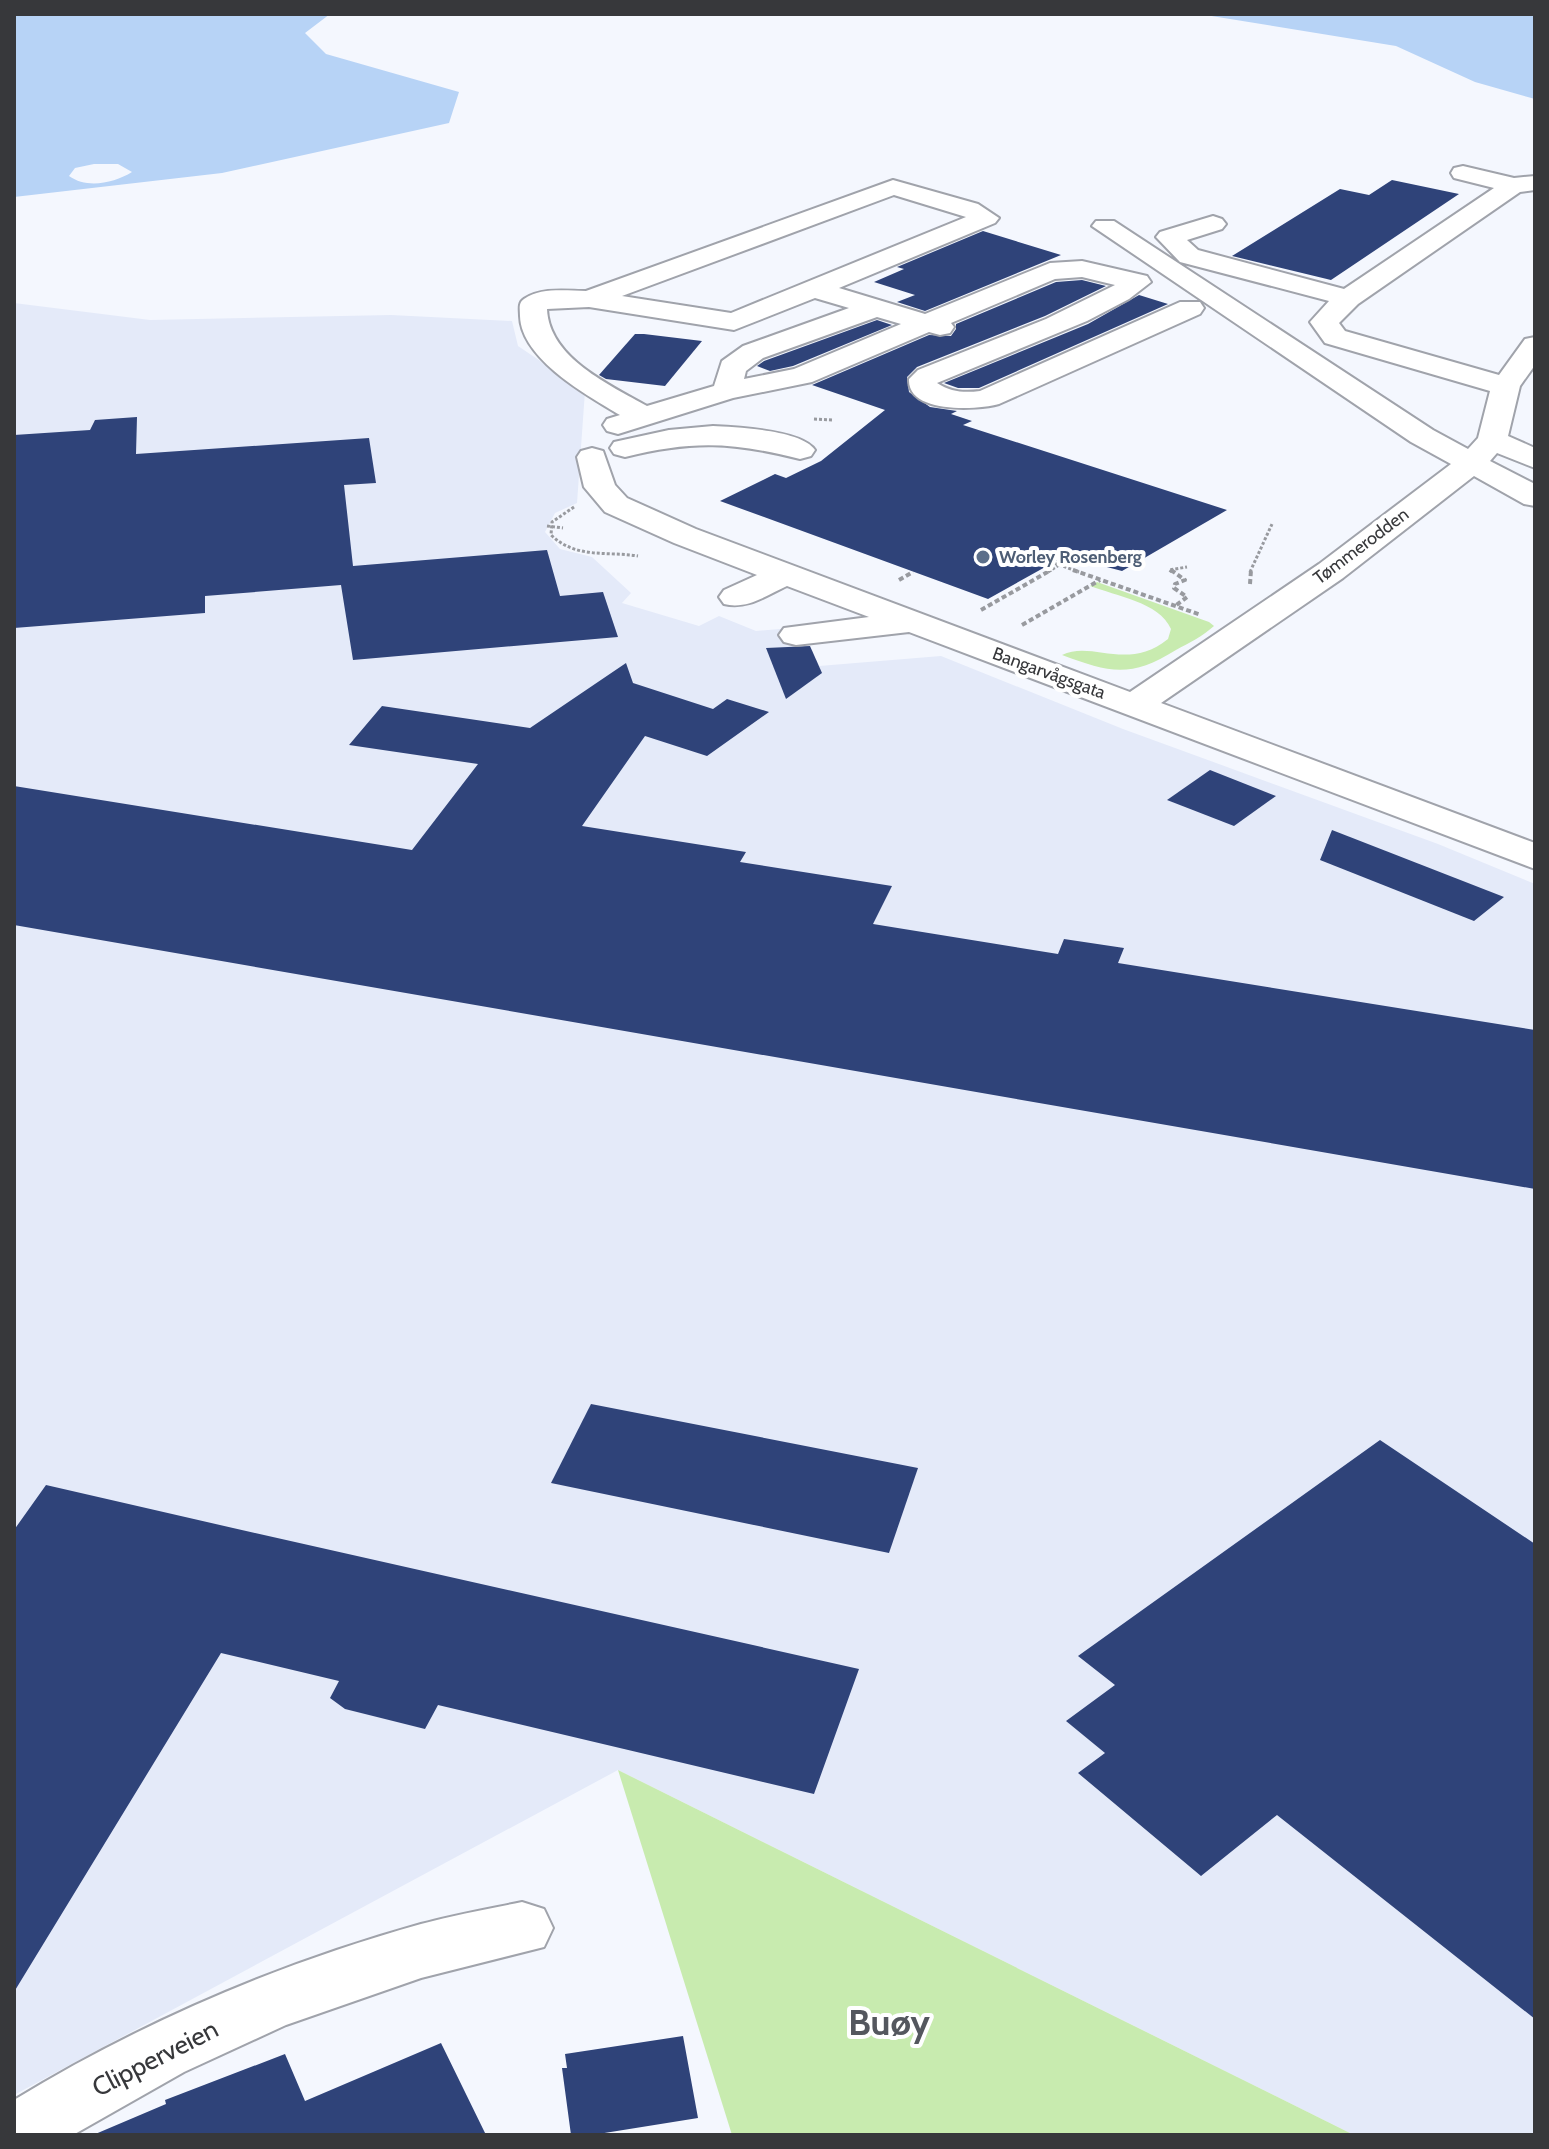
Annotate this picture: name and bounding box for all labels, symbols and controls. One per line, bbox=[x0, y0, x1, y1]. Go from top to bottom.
street label: Tømmerodden bbox=[1309, 503, 1413, 589]
place label: Worley Rosenberg bbox=[999, 546, 1142, 568]
marker: Worley Rosenberg bbox=[974, 548, 992, 566]
street label: Bangarvågsgata bbox=[989, 642, 1109, 704]
district label: Buøy bbox=[848, 2000, 930, 2044]
street label: Clipperveien bbox=[87, 2013, 223, 2103]

